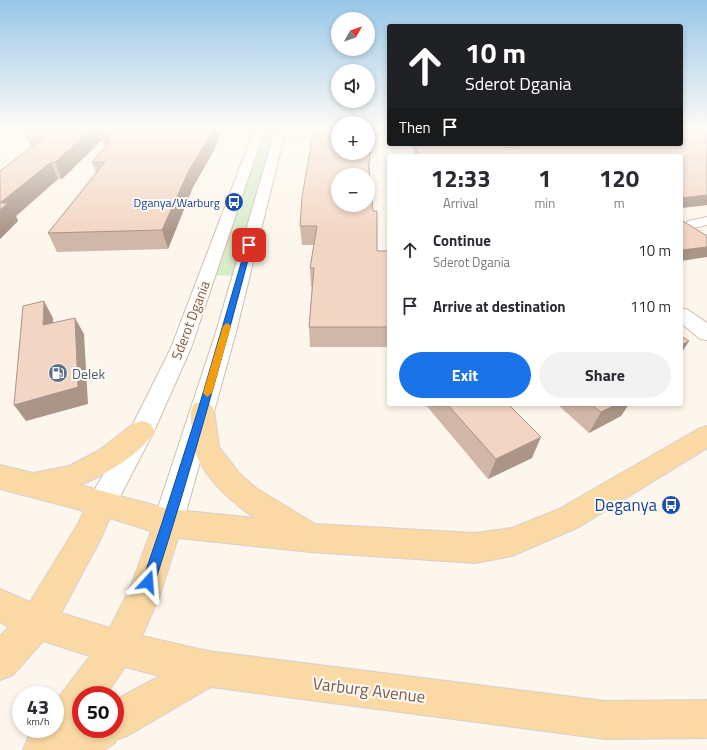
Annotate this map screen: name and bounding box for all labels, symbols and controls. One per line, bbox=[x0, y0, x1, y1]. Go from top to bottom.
north arrow bbox=[331, 12, 375, 56]
map controls bbox=[331, 12, 375, 212]
text: 10 m bbox=[465, 31, 526, 74]
icon: ahead bbox=[399, 40, 451, 92]
button: sound bbox=[331, 64, 375, 108]
text: Sderot Dgania bbox=[465, 70, 572, 97]
button: + bbox=[331, 116, 375, 160]
text: Then bbox=[399, 116, 431, 139]
icon: arrive bbox=[439, 116, 461, 138]
text: 12:33 bbox=[431, 160, 491, 196]
text: 1 bbox=[538, 160, 552, 196]
text: 120 bbox=[599, 160, 639, 196]
button: − bbox=[331, 168, 375, 212]
bus stop icon: Dganya/Warburg bbox=[223, 191, 245, 213]
place label: Dganya/Warburg bbox=[134, 193, 220, 212]
text: Arrival bbox=[443, 193, 478, 213]
text: min bbox=[534, 193, 555, 213]
text: m bbox=[614, 193, 625, 213]
pin bbox=[232, 228, 266, 262]
text: Continue bbox=[433, 229, 491, 252]
icon: arrive bbox=[238, 234, 260, 256]
icon: ahead bbox=[399, 239, 421, 261]
text: 10 m bbox=[638, 239, 671, 262]
text: Sderot Dgania bbox=[433, 252, 510, 272]
street label: Sderot Dgania bbox=[165, 278, 215, 362]
icon: arrive bbox=[399, 295, 421, 317]
text: Arrive at destination bbox=[433, 295, 566, 318]
text: 110 m bbox=[630, 295, 671, 318]
button: Exit bbox=[399, 352, 531, 398]
button: Share bbox=[539, 352, 671, 398]
fuel station icon: Delek bbox=[47, 362, 69, 384]
place label: Delek bbox=[72, 363, 105, 384]
place label: Deganya bbox=[595, 492, 657, 518]
bus stop icon: Deganya bbox=[660, 494, 682, 516]
position arrow bbox=[127, 561, 169, 603]
street label: Varburg Avenue bbox=[311, 670, 427, 710]
speed limit sign: 50 bbox=[72, 686, 124, 738]
text: 43 bbox=[27, 691, 49, 722]
text: km/h bbox=[27, 714, 49, 729]

